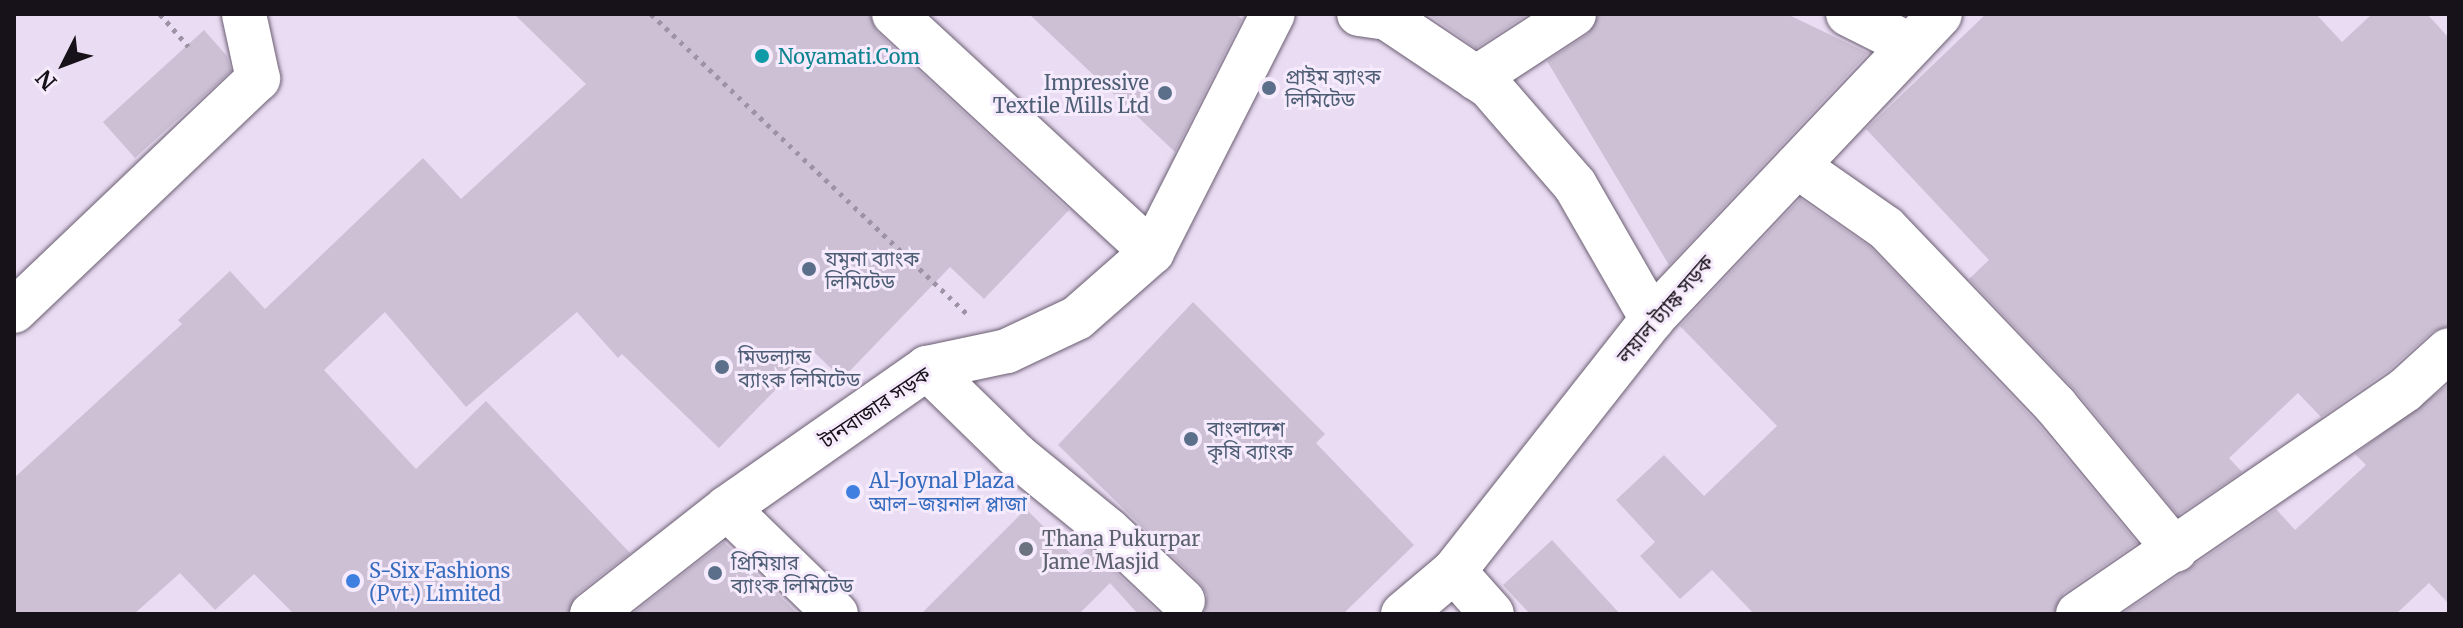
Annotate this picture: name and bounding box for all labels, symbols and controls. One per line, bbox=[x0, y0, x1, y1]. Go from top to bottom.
north arrow bbox=[24, 24, 104, 104]
place label: Noyamati.Com bbox=[778, 44, 920, 68]
marker: Noyamati.Com bbox=[753, 47, 771, 65]
text: N bbox=[30, 64, 62, 96]
place label: প্রাইম ব্যাংক লিমিটেড bbox=[1285, 64, 1381, 111]
place label: Impressive Textile Mills Ltd bbox=[993, 70, 1149, 117]
marker: প্রাইম ব্যাংক লিমিটেড bbox=[1260, 79, 1278, 97]
marker: Impressive Textile Mills Ltd bbox=[1156, 84, 1174, 102]
place label: যমুনা ব্যাংক লিমিটেড bbox=[825, 246, 919, 293]
street label: লয়াল ট্যাঙ্ক সড়ক bbox=[1612, 250, 1718, 368]
marker: যমুনা ব্যাংক লিমিটেড bbox=[800, 260, 818, 278]
place label: মিডল্যান্ড ব্যাংক লিমিটেড bbox=[738, 344, 860, 391]
marker: মিডল্যান্ড ব্যাংক লিমিটেড bbox=[713, 358, 731, 376]
street label: টানবাজার সড়ক bbox=[815, 361, 935, 453]
place label: বাংলাদেশ কৃষি ব্যাংক bbox=[1207, 416, 1293, 463]
marker: বাংলাদেশ কৃষি ব্যাংক bbox=[1182, 430, 1200, 448]
place label: Al-Joynal Plaza আল-জয়নাল প্লাজা bbox=[869, 468, 1027, 515]
marker: Al-Joynal Plaza আল-জয়নাল প্লাজা bbox=[844, 483, 862, 501]
place label: Thana Pukurpar Jame Masjid bbox=[1042, 526, 1200, 573]
marker: Thana Pukurpar Jame Masjid bbox=[1017, 540, 1035, 558]
place label: প্রিমিয়ার ব্যাংক লিমিটেড bbox=[731, 550, 853, 597]
place label: S-Six Fashions (Pvt.) Limited bbox=[369, 558, 510, 605]
marker: প্রিমিয়ার ব্যাংক লিমিটেড bbox=[706, 564, 724, 582]
marker: S-Six Fashions (Pvt.) Limited bbox=[344, 572, 362, 590]

